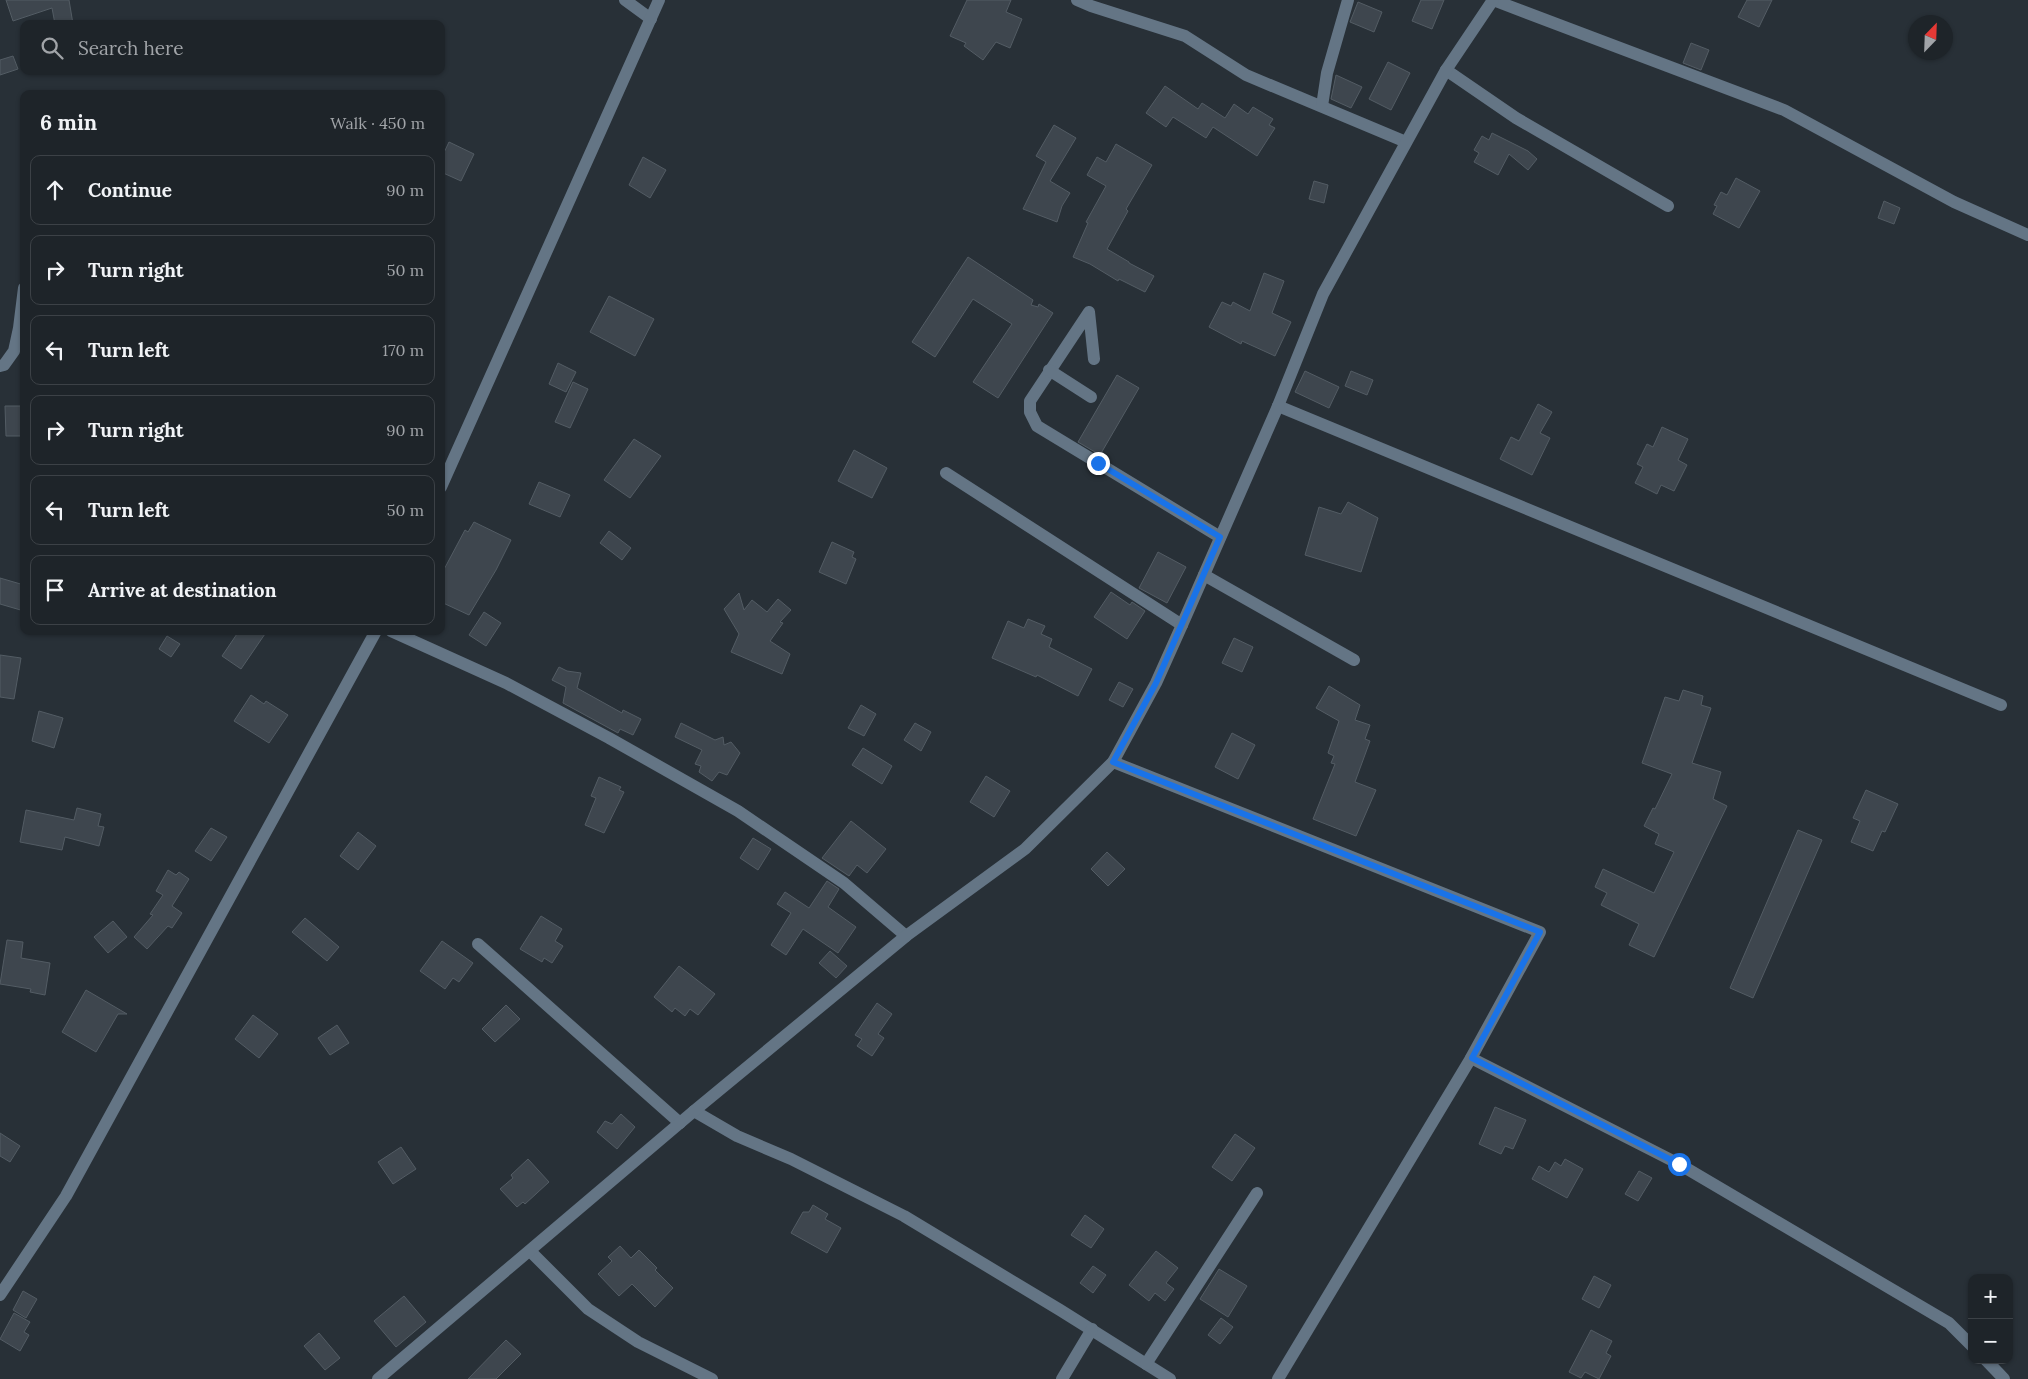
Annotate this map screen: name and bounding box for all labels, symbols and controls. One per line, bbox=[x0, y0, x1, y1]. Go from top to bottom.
north arrow bbox=[1908, 15, 1953, 60]
search box bbox=[20, 20, 445, 75]
icon: search bbox=[38, 34, 66, 62]
text: Search here bbox=[78, 36, 184, 60]
text: 6 min bbox=[40, 109, 97, 136]
text: Walk · 450 m bbox=[330, 113, 425, 133]
icon: ahead bbox=[41, 176, 69, 204]
text: Continue bbox=[88, 178, 172, 202]
text: 90 m bbox=[386, 180, 424, 200]
icon: right bbox=[41, 256, 69, 284]
text: Turn right bbox=[88, 258, 184, 282]
text: 50 m bbox=[387, 260, 424, 280]
icon: left bbox=[41, 336, 69, 364]
text: Turn left bbox=[88, 338, 169, 362]
text: 170 m bbox=[382, 340, 424, 360]
icon: right bbox=[41, 416, 69, 444]
text: Turn right bbox=[88, 418, 184, 442]
text: 90 m bbox=[386, 420, 424, 440]
route end bbox=[1087, 452, 1110, 475]
icon: left bbox=[41, 496, 69, 524]
text: Turn left bbox=[88, 498, 169, 522]
text: 50 m bbox=[387, 500, 424, 520]
icon: arrive bbox=[41, 576, 69, 604]
text: Arrive at destination bbox=[88, 578, 277, 602]
route start bbox=[1668, 1153, 1691, 1176]
map controls bbox=[1968, 1274, 2013, 1364]
button: + bbox=[1968, 1274, 2013, 1319]
button: − bbox=[1968, 1319, 2013, 1364]

